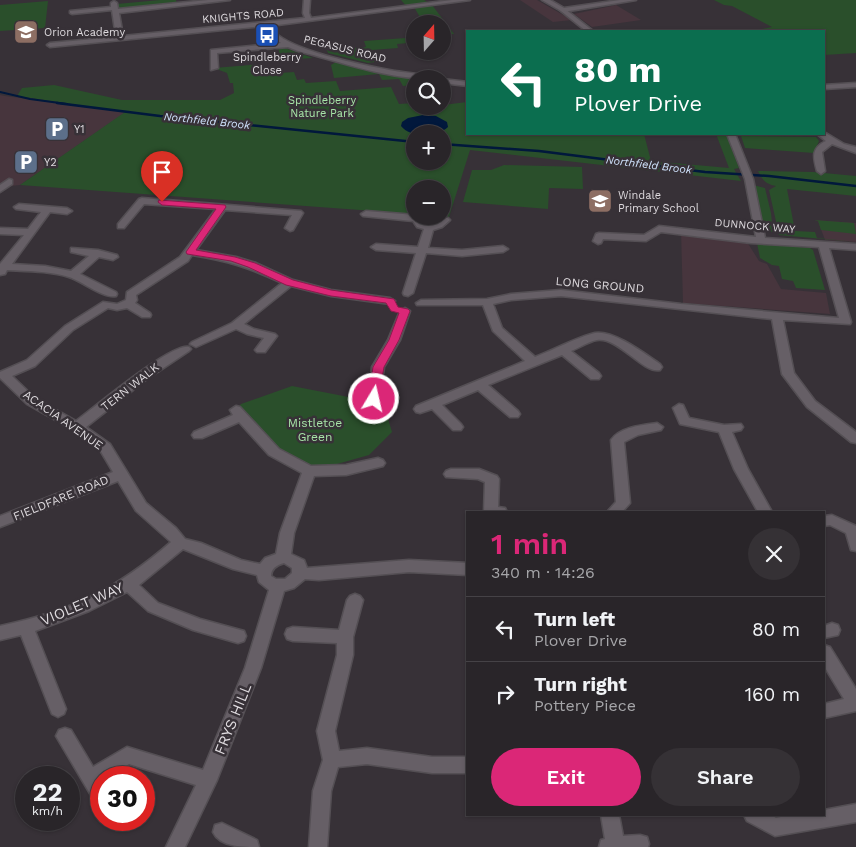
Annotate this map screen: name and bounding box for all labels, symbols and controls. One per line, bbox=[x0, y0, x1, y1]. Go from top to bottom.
street label: KNIGHTS ROAD bbox=[202, 6, 285, 26]
north arrow bbox=[406, 15, 451, 60]
map controls bbox=[406, 15, 451, 225]
school or university icon: Orion Academy bbox=[13, 19, 39, 45]
bus stop icon: Spindleberry Close bbox=[254, 22, 280, 48]
place label: Orion Academy bbox=[44, 26, 125, 39]
street label: PEGASUS ROAD bbox=[302, 32, 388, 66]
text: 80 m bbox=[574, 49, 661, 91]
icon: left bbox=[491, 50, 556, 115]
place label: Spindleberry Close bbox=[233, 51, 301, 77]
button: search bbox=[406, 70, 451, 115]
text: Plover Drive bbox=[574, 91, 702, 116]
park label: Spindleberry Nature Park bbox=[288, 94, 356, 120]
water label: Northfield Brook bbox=[163, 110, 252, 132]
parking icon: Y1 bbox=[44, 116, 70, 142]
place label: Y1 bbox=[74, 123, 85, 136]
button: + bbox=[406, 125, 451, 170]
parking icon: Y2 bbox=[13, 149, 39, 175]
pin bbox=[141, 151, 183, 202]
water label: Northfield Brook bbox=[605, 153, 694, 177]
place label: Y2 bbox=[44, 156, 57, 169]
icon: arrive bbox=[148, 158, 176, 186]
button: − bbox=[406, 180, 451, 225]
school or university icon: Windale Primary School bbox=[587, 188, 613, 214]
place label: Windale Primary School bbox=[618, 189, 700, 215]
street label: DUNNOCK WAY bbox=[714, 216, 797, 236]
street label: LONG GROUND bbox=[555, 274, 645, 296]
street label: TERN WALK bbox=[98, 360, 162, 414]
position arrow bbox=[347, 372, 399, 424]
street label: ACACIA AVENUE bbox=[20, 387, 106, 453]
park label: Mistletoe Green bbox=[288, 416, 342, 444]
street label: FIELDFARE ROAD bbox=[11, 472, 111, 524]
text: 1 min bbox=[491, 526, 568, 561]
button: close bbox=[748, 528, 800, 580]
text: 340 m · 14:26 bbox=[491, 563, 595, 582]
street label: VIOLET WAY bbox=[38, 578, 127, 630]
text: Turn left bbox=[534, 608, 615, 631]
icon: left bbox=[491, 615, 519, 643]
text: 80 m bbox=[752, 618, 800, 641]
text: Plover Drive bbox=[534, 631, 627, 650]
text: Turn right bbox=[534, 673, 627, 696]
icon: right bbox=[491, 680, 519, 708]
street label: FRYS HILL bbox=[211, 681, 255, 757]
text: 160 m bbox=[745, 683, 800, 706]
text: Pottery Piece bbox=[534, 696, 636, 715]
button: Exit bbox=[491, 748, 641, 806]
button: Share bbox=[651, 748, 800, 806]
speed limit sign: 30 bbox=[90, 766, 155, 831]
text: 22 bbox=[33, 778, 62, 807]
text: km/h bbox=[32, 804, 63, 818]

